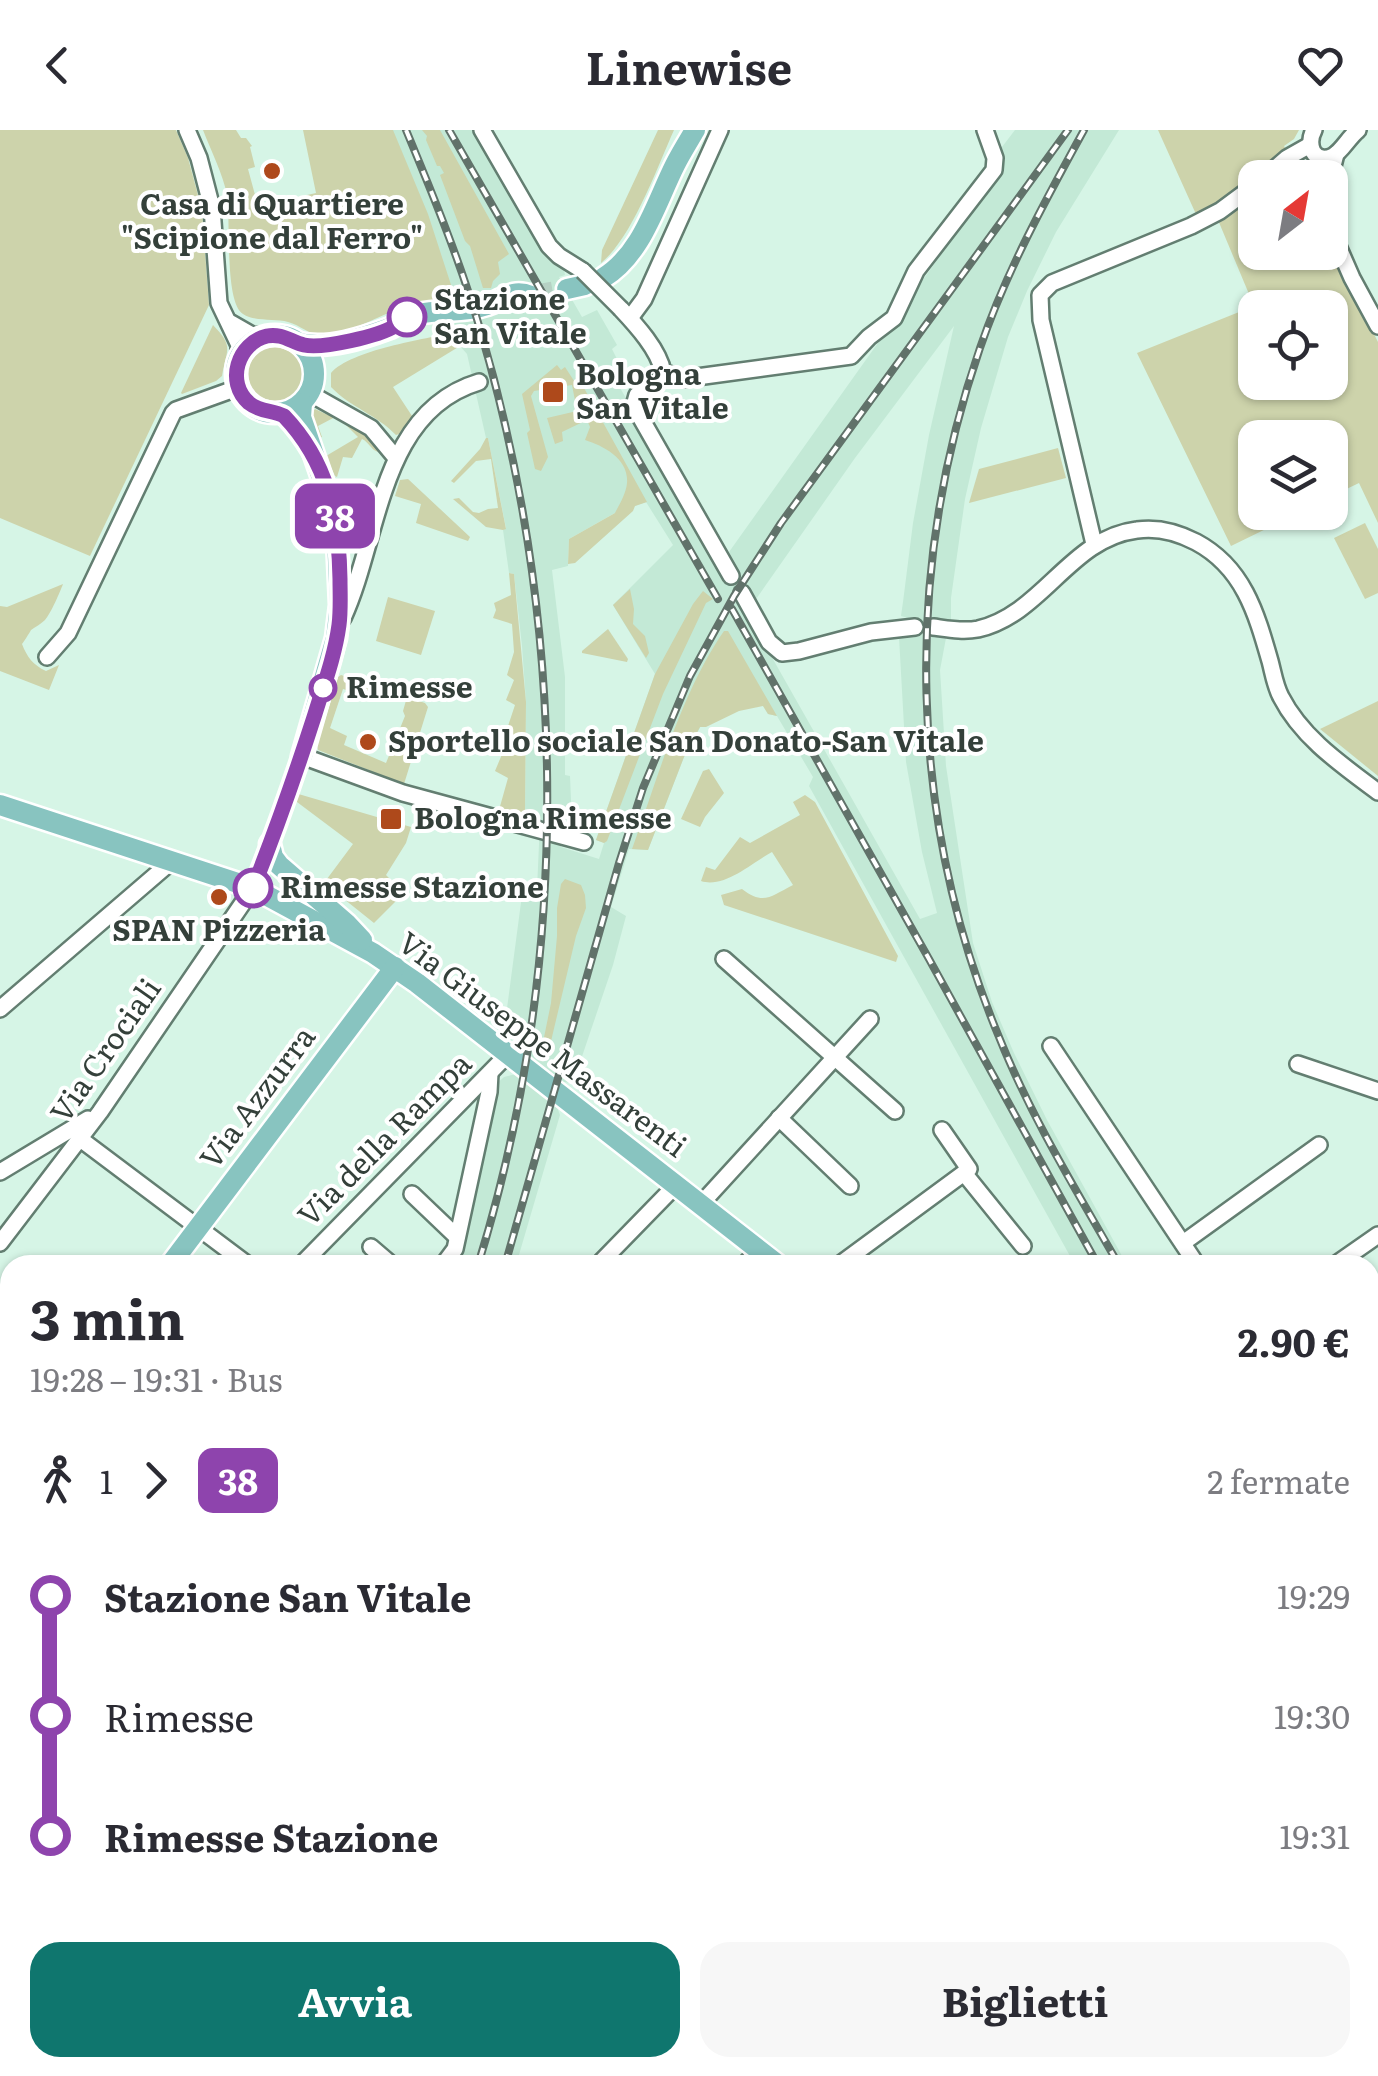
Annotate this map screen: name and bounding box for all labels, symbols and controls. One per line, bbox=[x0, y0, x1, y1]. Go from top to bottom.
text: Linewise bbox=[586, 32, 792, 99]
icon: back bbox=[30, 38, 85, 93]
icon: heart bbox=[1293, 38, 1348, 93]
marker: Casa di Quartiere "Scipione dal Ferro" bbox=[261, 160, 283, 182]
north arrow bbox=[1238, 160, 1348, 270]
map controls bbox=[1238, 160, 1348, 530]
place label: Casa di Quartiere "Scipione dal Ferro" bbox=[121, 180, 423, 258]
place label: Stazione San Vitale bbox=[434, 275, 587, 353]
button: locate bbox=[1238, 290, 1348, 400]
marker: Stazione San Vitale bbox=[388, 298, 426, 336]
place label: Bologna San Vitale bbox=[576, 350, 729, 428]
marker: Bologna San Vitale bbox=[540, 379, 566, 405]
button: layers bbox=[1238, 420, 1348, 530]
line badge: 38 bbox=[290, 484, 380, 548]
text: 38 bbox=[315, 490, 355, 542]
place label: Rimesse bbox=[346, 663, 473, 707]
marker: Rimesse bbox=[310, 675, 336, 701]
place label: Sportello sociale San Donato-San Vitale bbox=[388, 717, 984, 761]
marker: Sportello sociale San Donato-San Vitale bbox=[357, 731, 379, 753]
place label: Bologna Rimesse bbox=[414, 794, 672, 838]
marker: Bologna Rimesse bbox=[378, 806, 404, 832]
place label: Rimesse Stazione bbox=[280, 863, 544, 907]
marker: Rimesse Stazione bbox=[234, 869, 272, 907]
marker: SPAN Pizzeria bbox=[208, 886, 230, 908]
place label: SPAN Pizzeria bbox=[112, 906, 326, 950]
street label: Via Giuseppe Massarenti bbox=[390, 919, 697, 1166]
street label: Via Crociali bbox=[37, 968, 170, 1131]
street label: Via Azzurra bbox=[187, 1015, 324, 1177]
street label: Via della Rampa bbox=[286, 1040, 480, 1235]
text: 3 min bbox=[30, 1275, 185, 1357]
text: 2.90 € bbox=[1238, 1312, 1350, 1369]
text: 19:28 – 19:31 · Bus bbox=[30, 1354, 283, 1402]
icon: walk bbox=[30, 1453, 85, 1508]
icon: forward bbox=[128, 1453, 183, 1508]
text: 38 bbox=[218, 1454, 258, 1506]
text: 1 bbox=[100, 1456, 113, 1504]
text: 2 fermate bbox=[1207, 1456, 1350, 1504]
text: Stazione San Vitale bbox=[104, 1567, 472, 1624]
text: 19:29 bbox=[1277, 1571, 1350, 1619]
text: Rimesse bbox=[104, 1687, 254, 1744]
text: 19:30 bbox=[1274, 1691, 1350, 1739]
text: Rimesse Stazione bbox=[104, 1807, 439, 1864]
text: 19:31 bbox=[1280, 1811, 1350, 1859]
button: Avvia bbox=[30, 1942, 680, 2057]
button: Biglietti bbox=[700, 1942, 1350, 2057]

